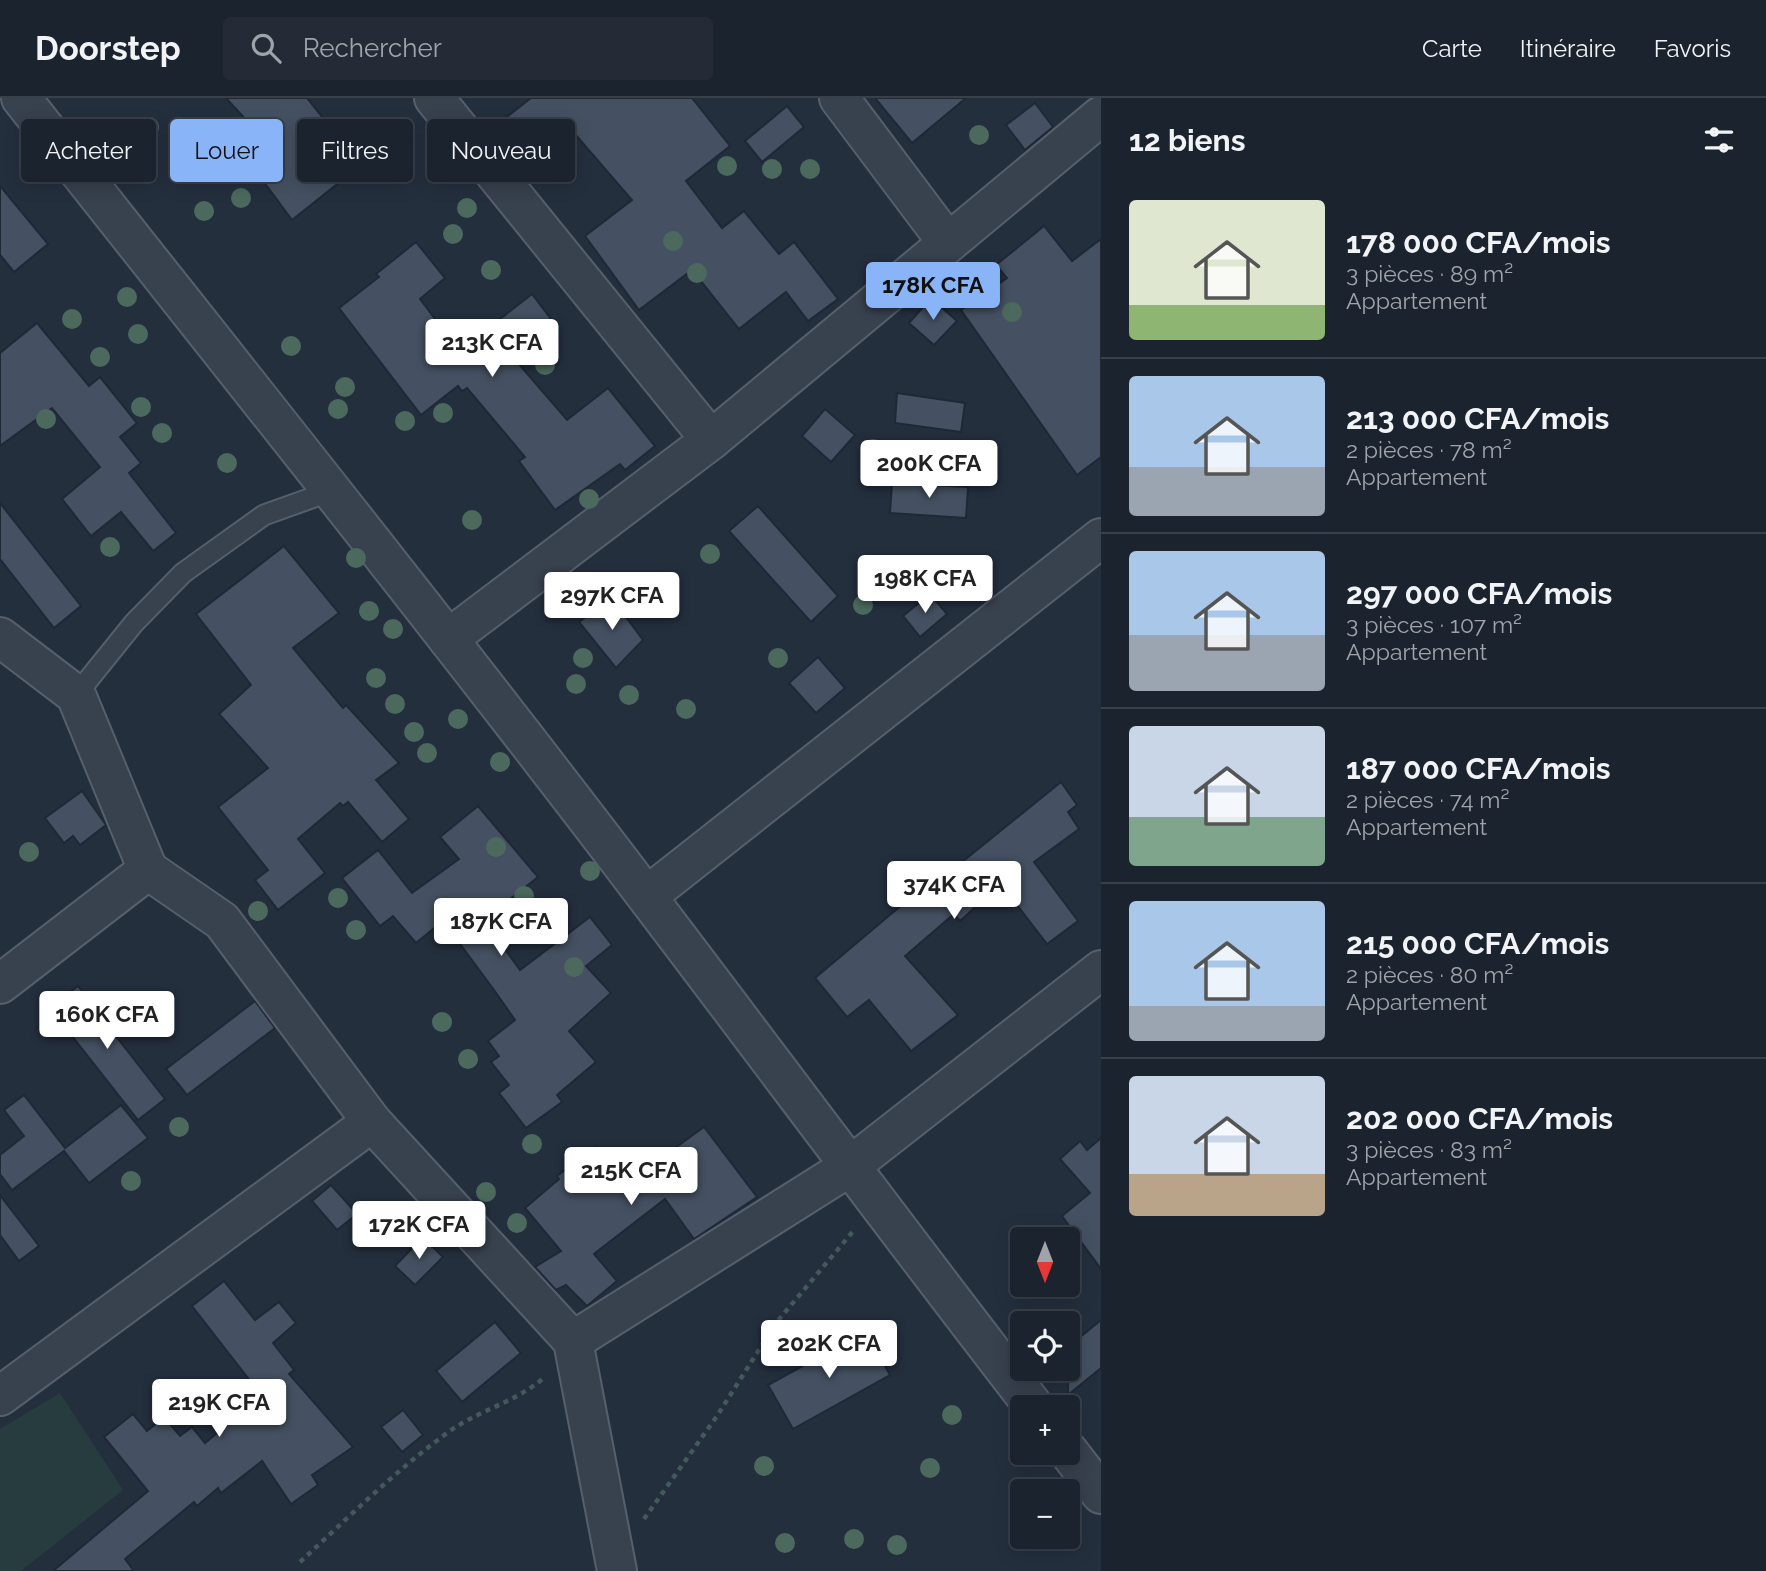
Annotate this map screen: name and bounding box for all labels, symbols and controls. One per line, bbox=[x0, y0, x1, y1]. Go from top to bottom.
search box bbox=[223, 17, 713, 80]
text: Doorstep bbox=[35, 29, 181, 68]
icon: search bbox=[247, 29, 285, 67]
text: Rechercher bbox=[303, 33, 442, 63]
text: Carte bbox=[1422, 34, 1482, 63]
text: Itinéraire bbox=[1520, 34, 1616, 63]
text: Favoris bbox=[1654, 34, 1731, 63]
chip: Acheter bbox=[21, 119, 156, 182]
chip: Louer bbox=[170, 119, 283, 182]
chip: Filtres bbox=[297, 119, 413, 182]
chip: Nouveau bbox=[427, 119, 575, 182]
icon: filters bbox=[1700, 121, 1738, 159]
text: 12 biens bbox=[1129, 123, 1246, 158]
text: 178 000 CFA/mois bbox=[1346, 225, 1611, 260]
icon: home bbox=[1185, 228, 1269, 312]
text: 3 pièces · 89 m² bbox=[1346, 260, 1513, 287]
pin: 178K CFA bbox=[861, 262, 1005, 322]
text: 178K CFA bbox=[882, 271, 984, 298]
text: Appartement bbox=[1346, 287, 1487, 314]
pin: 213K CFA bbox=[420, 320, 564, 379]
text: 213K CFA bbox=[441, 328, 543, 355]
text: 213 000 CFA/mois bbox=[1346, 401, 1609, 436]
icon: home bbox=[1185, 404, 1269, 488]
text: 2 pièces · 78 m² bbox=[1346, 436, 1512, 463]
pin: 200K CFA bbox=[857, 440, 1001, 500]
text: 200K CFA bbox=[876, 449, 982, 476]
text: Appartement bbox=[1346, 463, 1487, 490]
pin: 198K CFA bbox=[853, 556, 997, 615]
text: 198K CFA bbox=[874, 564, 976, 591]
pin: 297K CFA bbox=[540, 573, 684, 632]
text: 297 000 CFA/mois bbox=[1346, 576, 1612, 611]
icon: home bbox=[1185, 579, 1269, 663]
text: 297K CFA bbox=[560, 581, 664, 608]
text: 3 pièces · 107 m² bbox=[1346, 611, 1522, 638]
text: Appartement bbox=[1346, 638, 1487, 665]
text: 187 000 CFA/mois bbox=[1346, 751, 1611, 786]
icon: home bbox=[1185, 754, 1269, 838]
text: 2 pièces · 74 m² bbox=[1346, 786, 1509, 813]
text: Appartement bbox=[1346, 813, 1487, 840]
pin: 374K CFA bbox=[882, 862, 1026, 921]
text: 374K CFA bbox=[903, 870, 1005, 897]
pin: 187K CFA bbox=[429, 898, 573, 958]
text: 187K CFA bbox=[450, 907, 552, 934]
text: 215 000 CFA/mois bbox=[1346, 926, 1609, 961]
icon: home bbox=[1185, 929, 1269, 1013]
text: 2 pièces · 80 m² bbox=[1346, 961, 1513, 988]
text: Appartement bbox=[1346, 988, 1487, 1015]
pin: 160K CFA bbox=[35, 992, 179, 1051]
text: 160K CFA bbox=[55, 1000, 159, 1027]
text: 202 000 CFA/mois bbox=[1346, 1101, 1613, 1136]
icon: home bbox=[1185, 1104, 1269, 1188]
text: 3 pièces · 83 m² bbox=[1346, 1136, 1512, 1163]
pin: 215K CFA bbox=[559, 1148, 703, 1207]
text: 215K CFA bbox=[581, 1156, 681, 1183]
text: Appartement bbox=[1346, 1163, 1487, 1190]
pin: 172K CFA bbox=[347, 1202, 491, 1261]
text: 172K CFA bbox=[368, 1210, 470, 1237]
north arrow bbox=[1010, 1227, 1080, 1297]
map controls bbox=[1010, 1227, 1080, 1549]
button: locate bbox=[1010, 1311, 1080, 1381]
pin: 202K CFA bbox=[757, 1320, 901, 1380]
text: 202K CFA bbox=[777, 1329, 881, 1356]
pin: 219K CFA bbox=[147, 1380, 291, 1439]
text: 219K CFA bbox=[168, 1388, 270, 1415]
button: + bbox=[1010, 1395, 1080, 1465]
button: − bbox=[1010, 1479, 1080, 1549]

